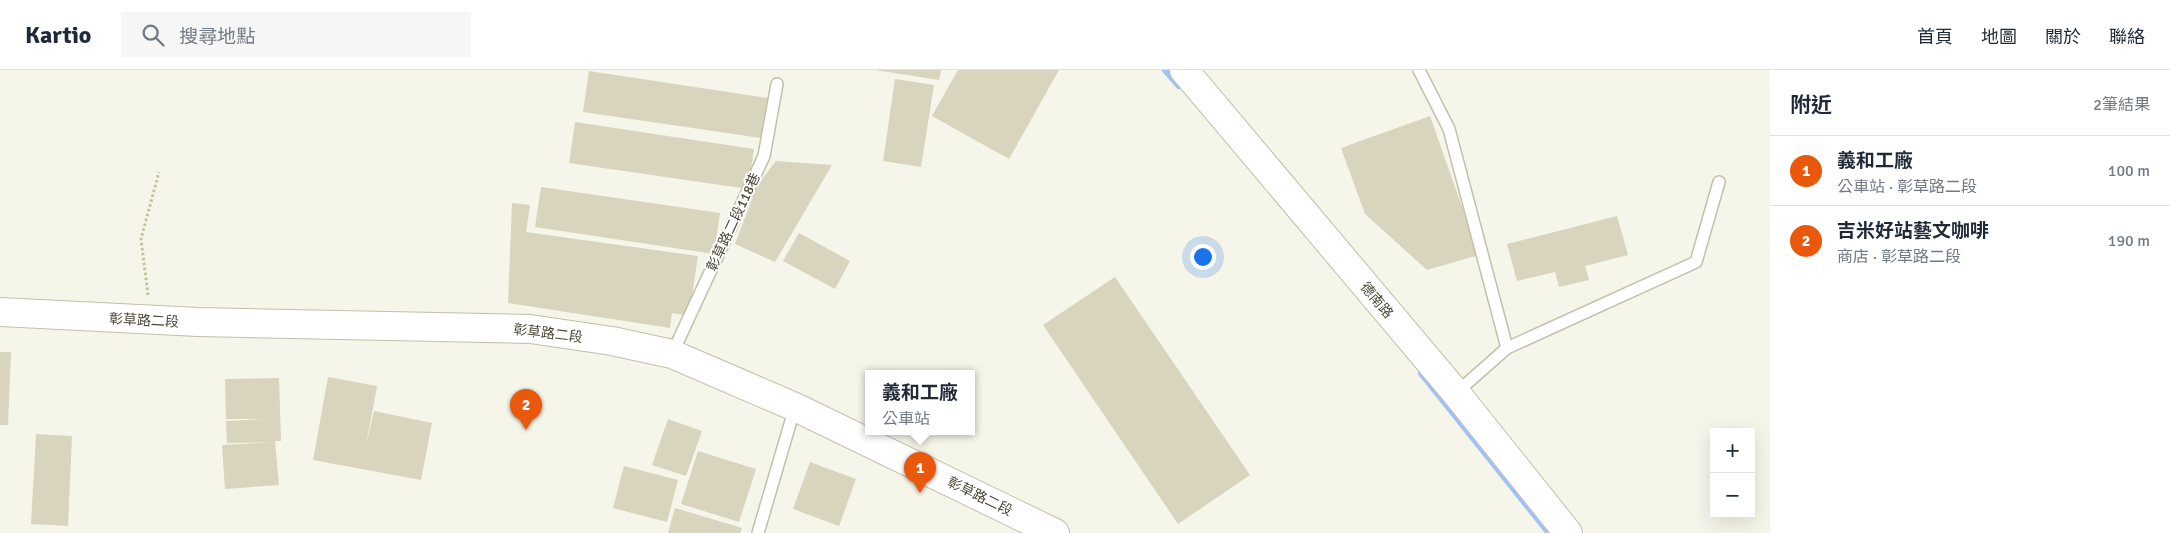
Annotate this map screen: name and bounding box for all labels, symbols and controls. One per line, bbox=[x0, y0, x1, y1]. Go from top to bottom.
search box bbox=[121, 12, 471, 57]
text: Kartio bbox=[25, 20, 91, 50]
icon: search bbox=[139, 21, 167, 49]
text: 搜尋地點 bbox=[179, 25, 255, 49]
text: 首頁 bbox=[1917, 26, 1953, 48]
text: 地圖 bbox=[1981, 26, 2017, 48]
text: 關於 bbox=[2045, 26, 2081, 48]
text: 聯絡 bbox=[2109, 26, 2145, 48]
text: 附近 bbox=[1790, 92, 1832, 118]
text: 2筆結果 bbox=[2093, 95, 2150, 115]
text: 義和工廠 bbox=[1837, 149, 1913, 173]
text: 1 bbox=[1802, 161, 1810, 181]
text: 100 m bbox=[2108, 161, 2150, 181]
street label: 彰草路二段118巷 bbox=[703, 170, 764, 274]
text: 公車站 · 彰草路二段 bbox=[1837, 177, 1977, 197]
text: 吉米好站藝文咖啡 bbox=[1837, 219, 1989, 243]
text: 2 bbox=[1802, 231, 1810, 251]
text: 190 m bbox=[2108, 231, 2150, 251]
your location bbox=[1190, 244, 1216, 270]
text: 商店 · 彰草路二段 bbox=[1837, 247, 1961, 267]
street label: 德南路 bbox=[1357, 279, 1397, 322]
street label: 彰草路二段 bbox=[109, 310, 179, 331]
street label: 彰草路二段 bbox=[512, 321, 584, 346]
popup bbox=[865, 370, 975, 435]
text: 義和工廠 bbox=[882, 381, 958, 405]
pin: 2 bbox=[510, 389, 542, 430]
text: 公車站 bbox=[882, 409, 930, 429]
map controls bbox=[1710, 428, 1755, 518]
button: + bbox=[1710, 428, 1755, 473]
pin: 1 bbox=[904, 452, 936, 493]
street label: 彰草路二段 bbox=[945, 473, 1015, 519]
button: − bbox=[1710, 473, 1755, 518]

